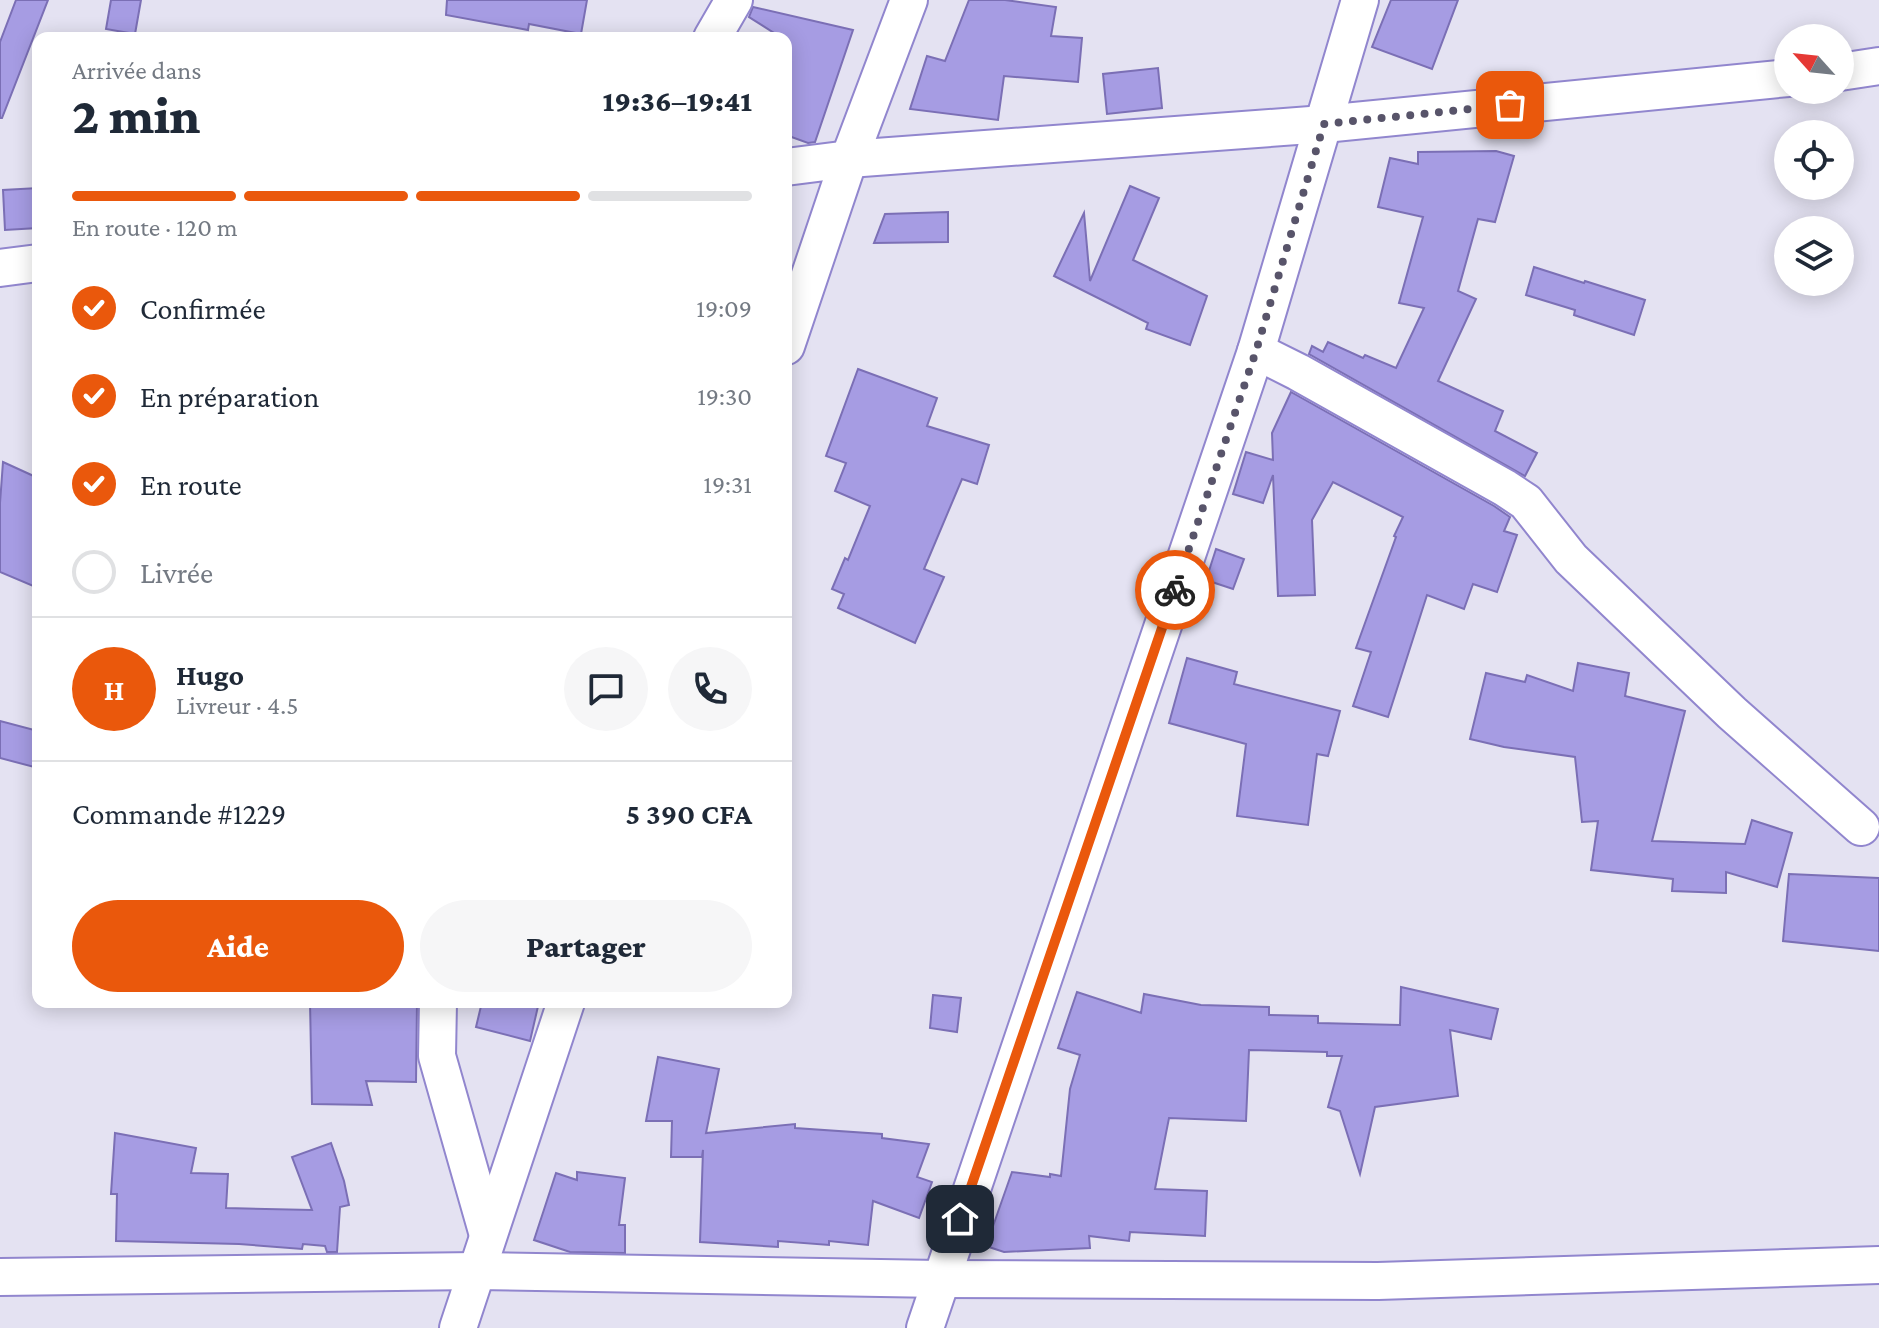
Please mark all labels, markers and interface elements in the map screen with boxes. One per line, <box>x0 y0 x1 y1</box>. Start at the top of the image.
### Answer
north arrow <box>1774 24 1854 104</box>
map controls <box>1774 24 1854 296</box>
text: Arrivée dans <box>72 56 201 85</box>
pin <box>1476 71 1544 139</box>
icon: bag <box>1488 83 1532 127</box>
text: 19:36–19:41 <box>603 84 752 117</box>
text: 2 min <box>72 86 200 144</box>
button: locate <box>1774 120 1854 200</box>
text: En route · 120 m <box>72 213 238 242</box>
button: layers <box>1774 216 1854 296</box>
icon: check <box>72 286 116 330</box>
text: Confirmée <box>140 292 266 325</box>
text: 19:09 <box>696 294 752 323</box>
icon: check <box>72 374 116 418</box>
text: En préparation <box>140 380 319 413</box>
text: 19:30 <box>697 382 752 411</box>
icon: check <box>72 462 116 506</box>
text: En route <box>140 468 242 501</box>
text: 19:31 <box>703 470 752 499</box>
courier <box>1135 550 1215 630</box>
text: Livrée <box>140 556 213 589</box>
icon: bike <box>1153 568 1197 612</box>
button: chat <box>564 647 648 731</box>
button: phone <box>668 647 752 731</box>
text: Hugo <box>176 658 244 691</box>
text: H <box>104 673 124 706</box>
text: Livreur · 4.5 <box>176 691 298 720</box>
text: Commande #1229 <box>72 797 286 830</box>
text: 5 390 CFA <box>626 797 752 830</box>
button: Aide <box>72 900 404 992</box>
button: Partager <box>420 900 752 992</box>
pin <box>926 1185 994 1253</box>
icon: home <box>938 1197 982 1241</box>

